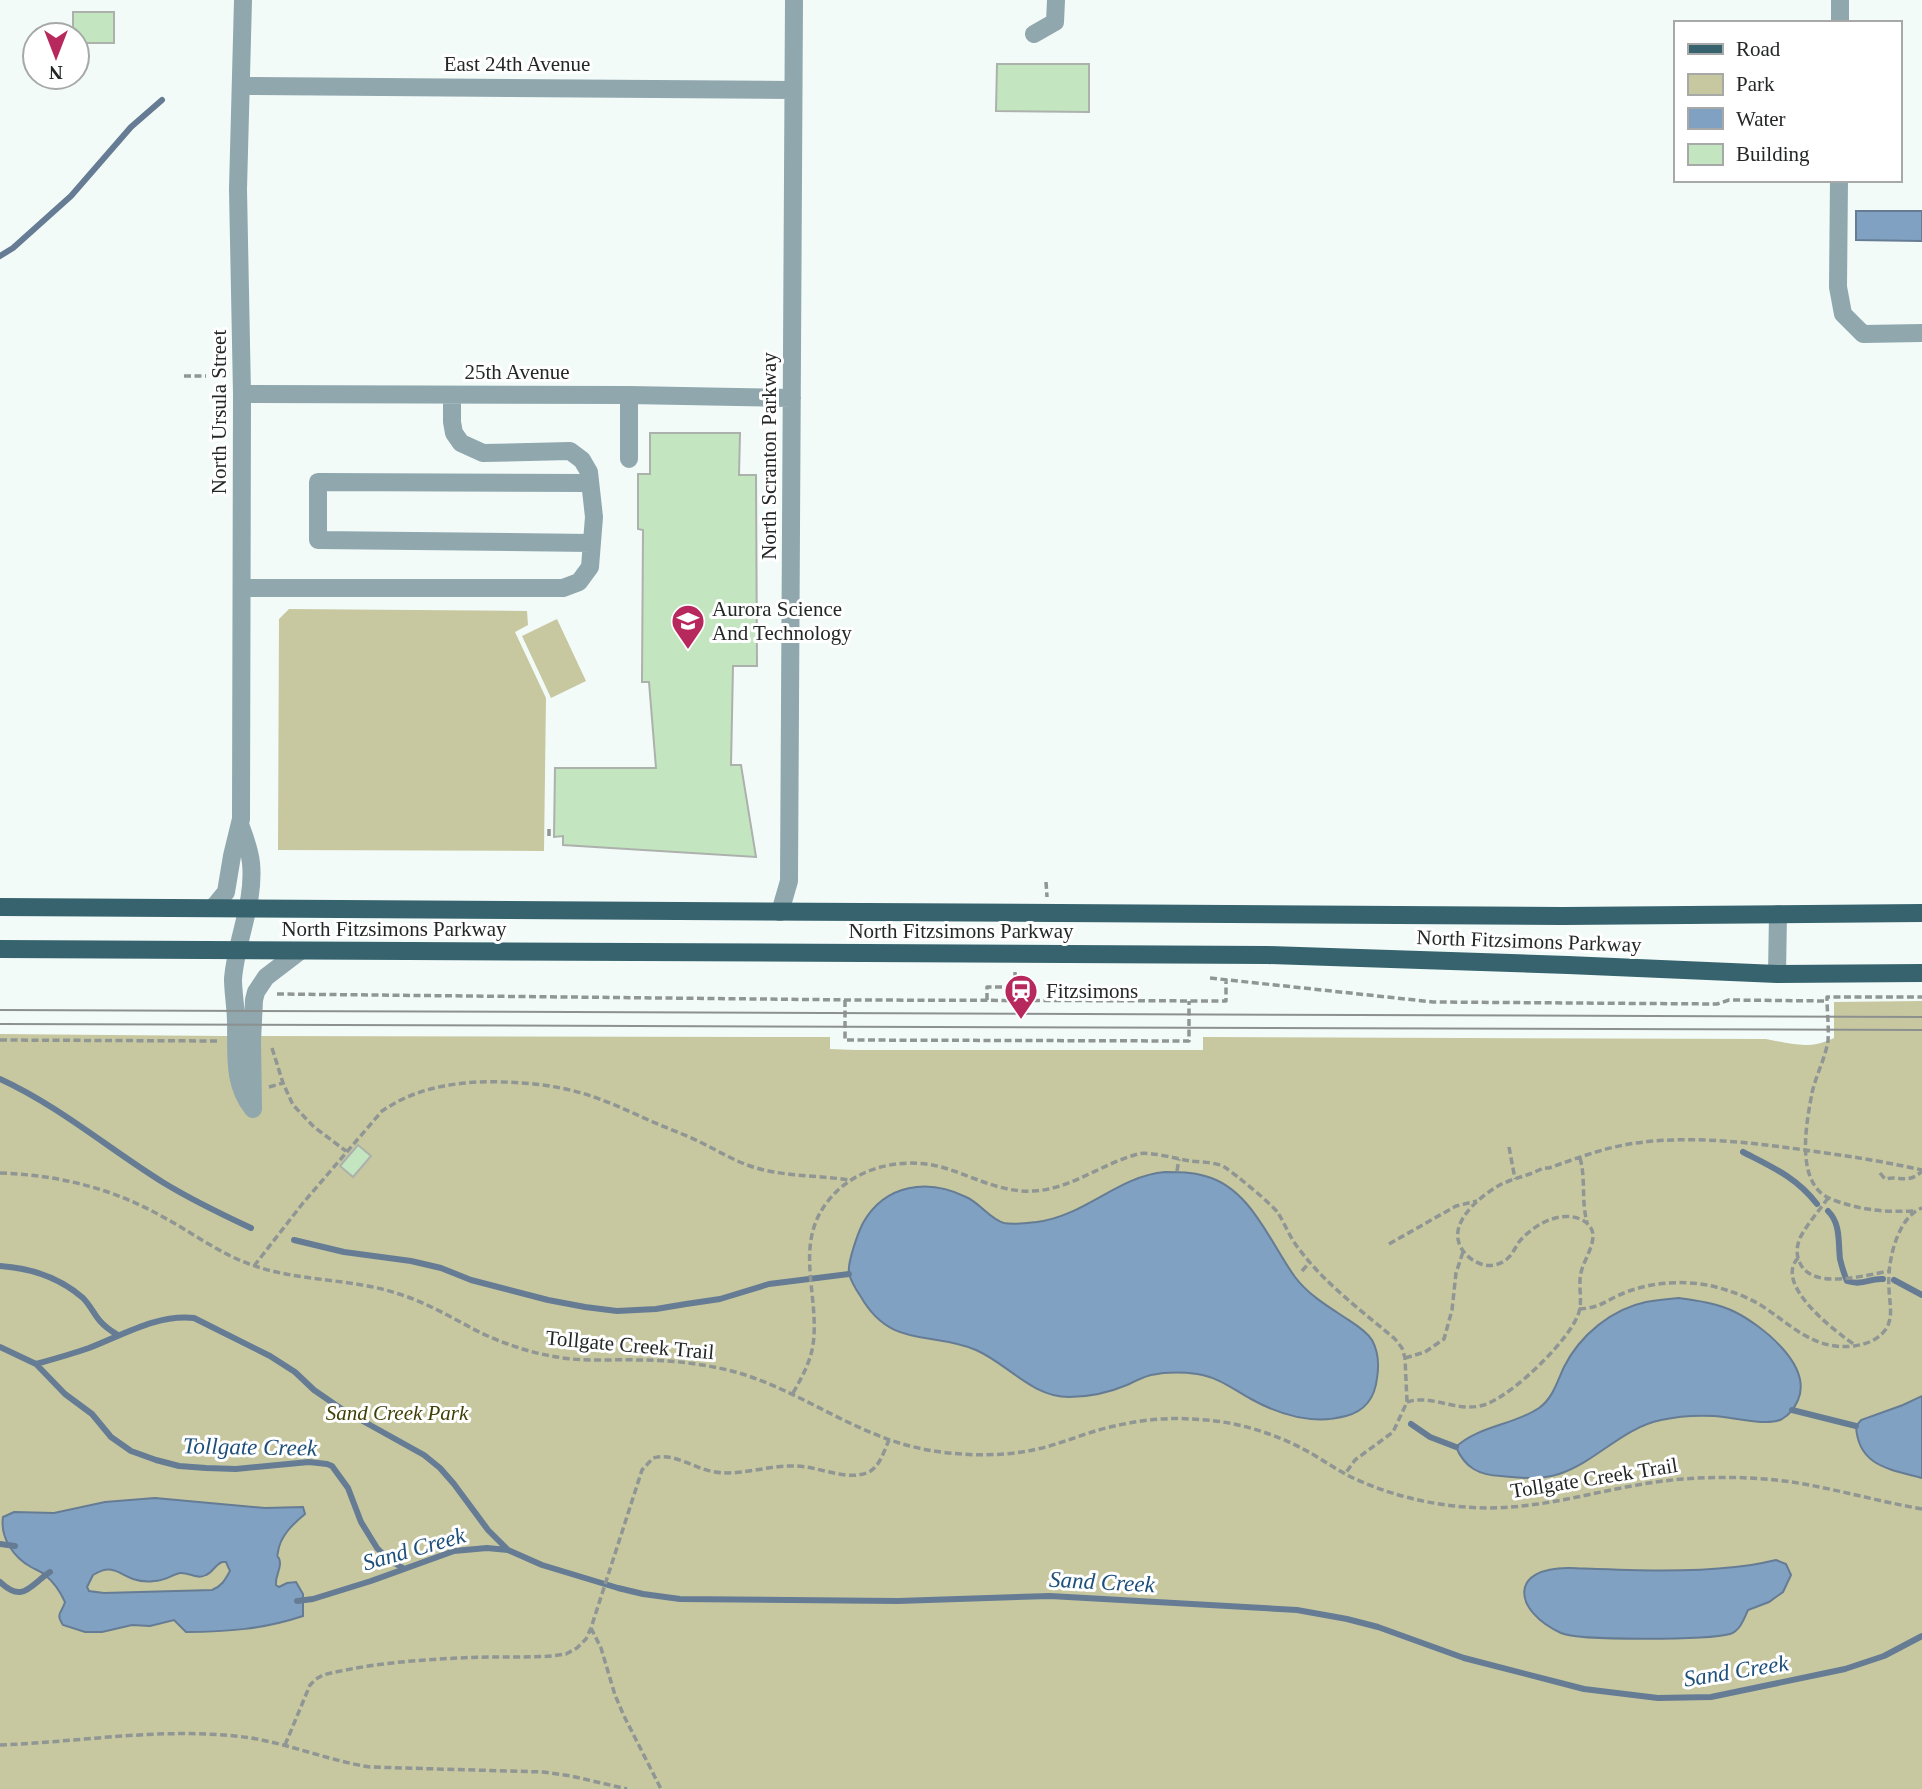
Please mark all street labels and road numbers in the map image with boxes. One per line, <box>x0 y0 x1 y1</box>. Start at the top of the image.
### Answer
street label: East 24th Avenue <box>444 52 590 76</box>
street label: North Ursula Street <box>207 330 231 494</box>
street label: North Scranton Parkway <box>757 352 781 560</box>
street label: 25th Avenue <box>464 360 570 384</box>
street label: North Fitzsimons Parkway <box>281 917 507 941</box>
street label: North Fitzsimons Parkway <box>848 919 1074 943</box>
street label: North Fitzsimons Parkway <box>1416 925 1642 957</box>
street label: Tollgate Creek Trail <box>545 1326 715 1364</box>
street label: Tollgate Creek Trail <box>1509 1453 1679 1503</box>

